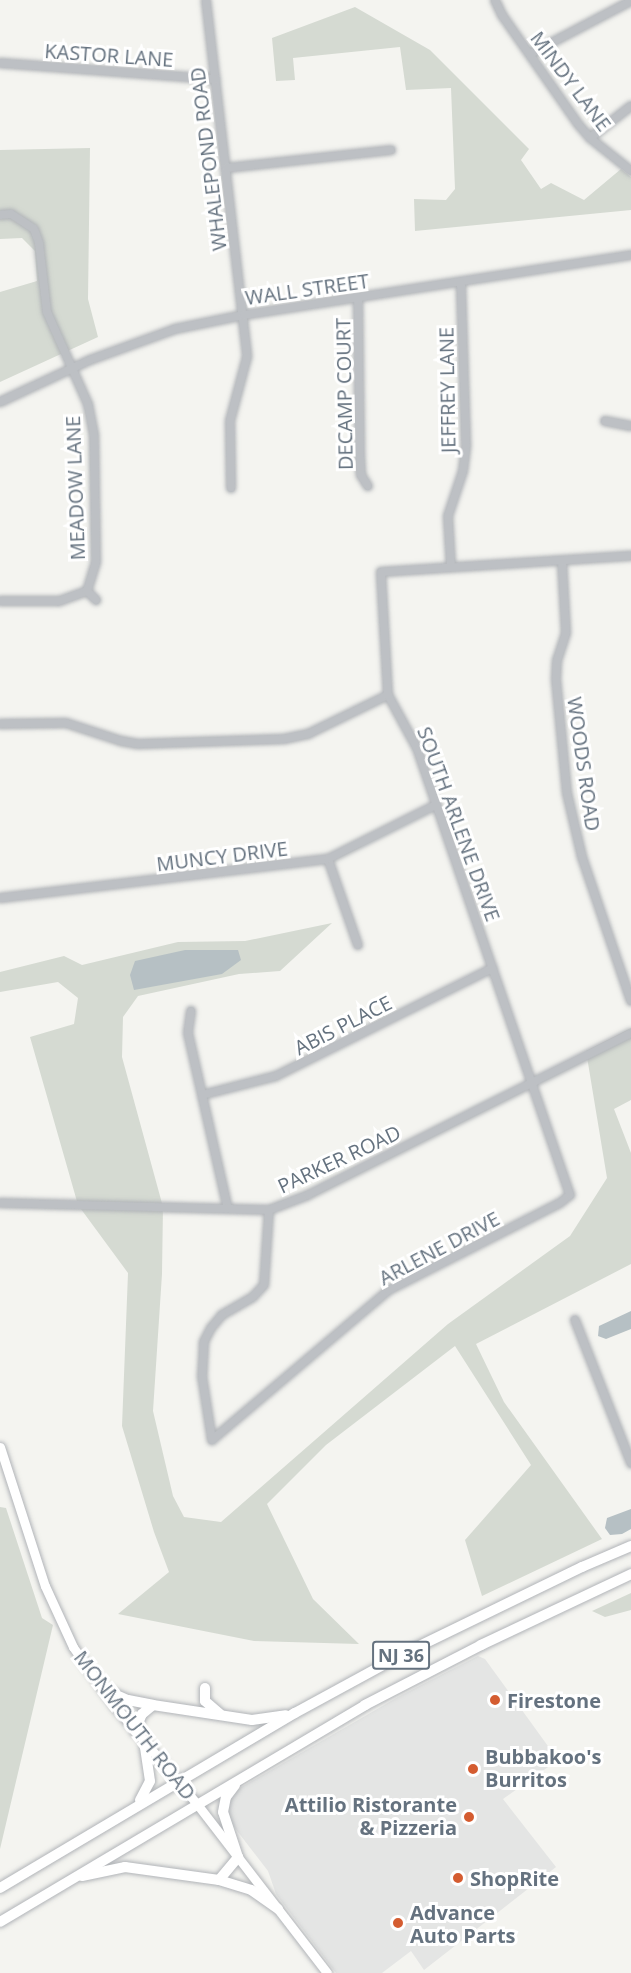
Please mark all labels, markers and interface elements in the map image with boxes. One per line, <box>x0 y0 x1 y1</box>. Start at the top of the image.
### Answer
street label: MINDY LANE <box>526 26 616 136</box>
street label: KASTOR LANE <box>44 39 174 71</box>
street label: WHALEPOND ROAD <box>185 66 231 252</box>
street label: WALL STREET <box>244 268 370 310</box>
street label: DECAMP COURT <box>331 318 357 470</box>
street label: JEFFREY LANE <box>434 327 460 453</box>
street label: MEADOW LANE <box>60 415 90 561</box>
street label: WOODS ROAD <box>563 695 605 833</box>
street label: SOUTH ARLENE DRIVE <box>413 723 505 925</box>
street label: MUNCY DRIVE <box>155 836 289 876</box>
street label: ABIS PLACE <box>290 990 396 1060</box>
street label: PARKER ROAD <box>274 1120 404 1198</box>
street label: ARLENE DRIVE <box>374 1206 504 1290</box>
road number: NJ 36 <box>371 1640 431 1670</box>
street label: MONMOUTH ROAD <box>69 1646 201 1804</box>
place label: Firestone <box>507 1688 601 1712</box>
marker: Firestone <box>488 1693 502 1707</box>
place label: Bubbakoo's Burritos <box>485 1745 601 1792</box>
marker: Bubbakoo's Burritos <box>466 1762 480 1776</box>
place label: Attilio Ristorante & Pizzeria <box>285 1793 457 1840</box>
marker: Attilio Ristorante & Pizzeria <box>462 1810 476 1824</box>
place label: ShopRite <box>470 1866 559 1890</box>
marker: ShopRite <box>451 1871 465 1885</box>
place label: Advance Auto Parts <box>410 1900 516 1947</box>
marker: Advance Auto Parts <box>391 1916 405 1930</box>

